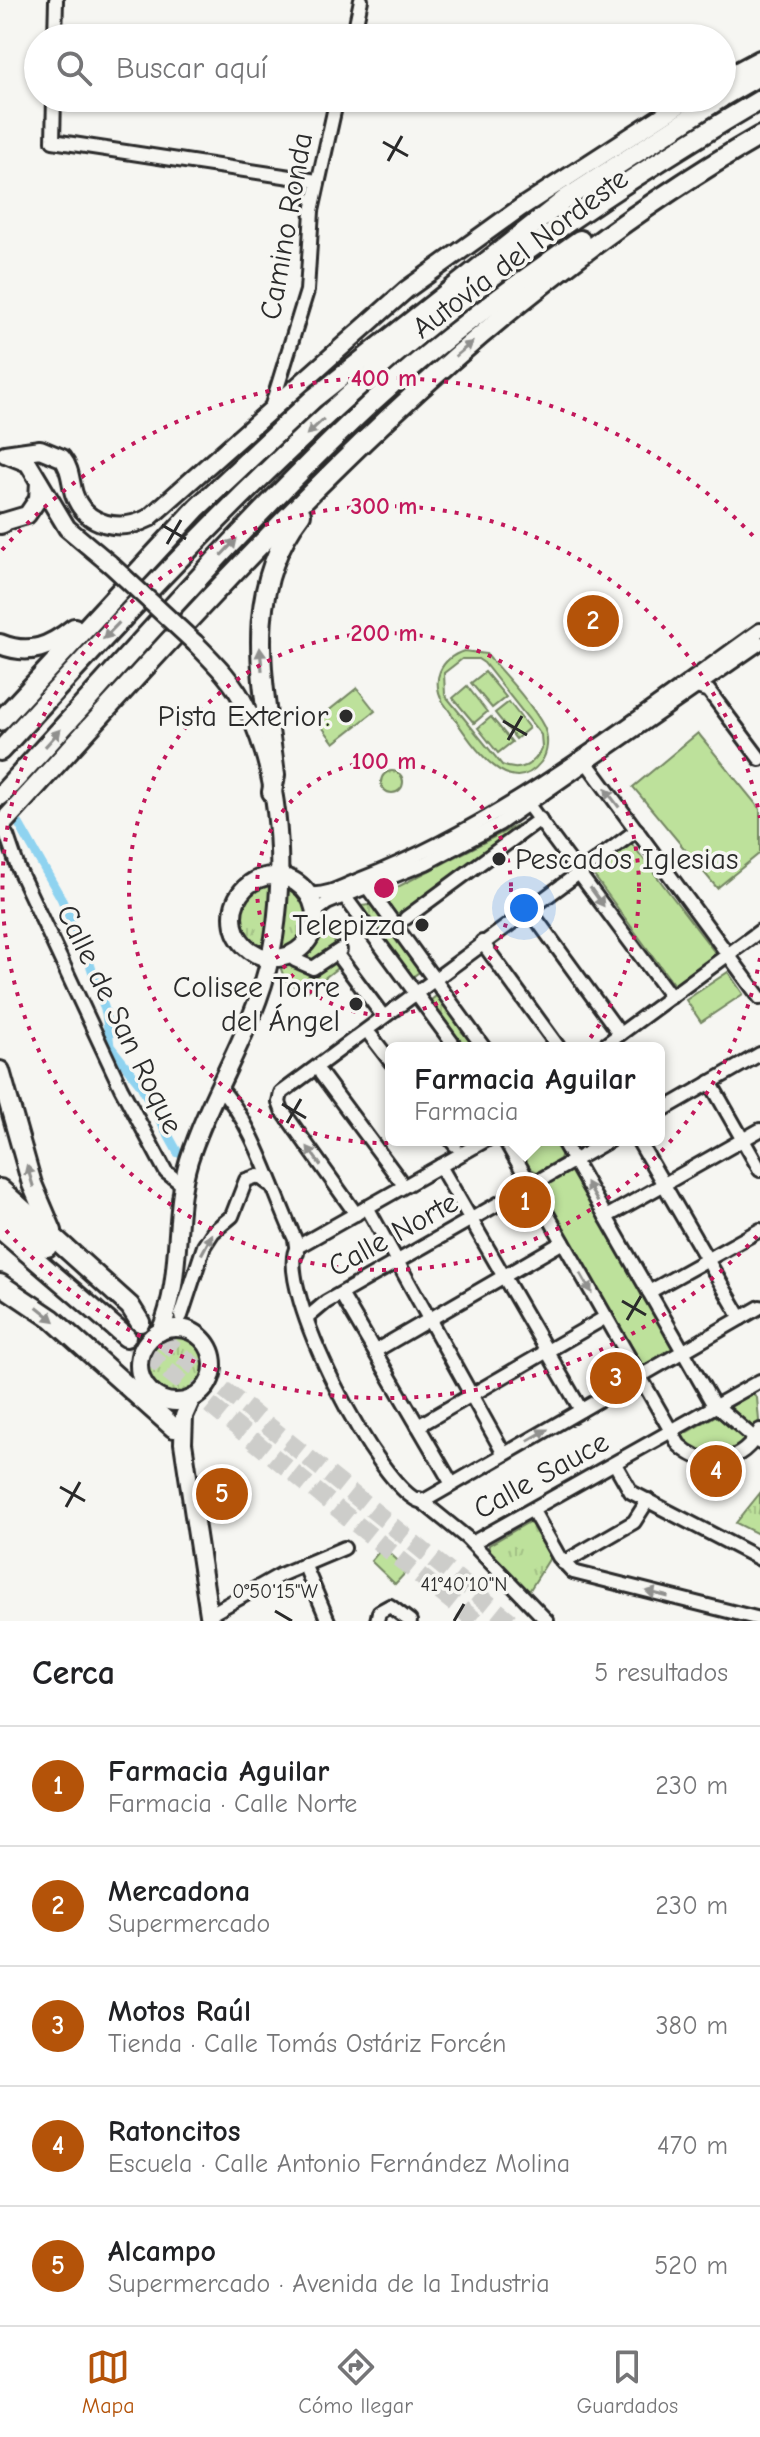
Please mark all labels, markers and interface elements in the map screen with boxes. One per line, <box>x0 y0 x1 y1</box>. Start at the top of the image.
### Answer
search box <box>24 24 736 112</box>
icon: search <box>52 46 96 90</box>
text: Buscar aquí <box>116 51 267 86</box>
street label: Camino Ronda <box>253 130 320 322</box>
street label: Autovía del Nordeste <box>405 161 635 346</box>
one-way arrow <box>454 341 474 358</box>
text: 400 m <box>351 364 417 392</box>
one-way arrow <box>305 418 324 436</box>
text: 300 m <box>351 492 417 520</box>
one-way arrow <box>219 537 237 556</box>
pin: 2 <box>567 591 619 651</box>
text: 200 m <box>350 619 418 647</box>
one-way arrow <box>102 621 120 640</box>
one-way arrow <box>254 646 267 671</box>
place label: Pista Exterior. <box>158 699 330 734</box>
marker: Pista Exterior. <box>337 707 355 725</box>
one-way arrow <box>43 729 61 748</box>
text: 100 m <box>352 747 416 775</box>
one-way arrow <box>605 788 621 808</box>
place label: Pescados Iglesias <box>515 842 738 877</box>
marker: Pescados Iglesias <box>490 850 508 868</box>
centre of rings <box>370 874 398 902</box>
one-way arrow <box>589 886 605 908</box>
your location <box>504 888 544 928</box>
street label: Calle de San Roque <box>49 899 190 1140</box>
place label: Telepizza <box>293 908 406 943</box>
marker: Telepizza <box>413 916 431 934</box>
place label: Colisee Torre del Ángel <box>173 970 340 1039</box>
marker: Colisee Torre del Ángel <box>347 995 365 1013</box>
popup <box>385 1042 665 1146</box>
text: Farmacia Aguilar <box>414 1062 636 1097</box>
text: Farmacia <box>414 1097 518 1127</box>
one-way arrow <box>307 1146 323 1166</box>
one-way arrow <box>23 1164 36 1188</box>
pin: 1 <box>499 1172 551 1232</box>
one-way arrow <box>585 1181 599 1204</box>
street label: Calle Norte <box>323 1185 464 1284</box>
one-way arrow <box>200 1232 213 1255</box>
one-way arrow <box>579 1271 593 1294</box>
one-way arrow <box>36 1305 56 1322</box>
pin: 3 <box>590 1348 642 1408</box>
street label: Calle Sauce <box>468 1424 615 1527</box>
one-way arrow <box>527 1428 549 1442</box>
pin: 4 <box>690 1441 742 1501</box>
pin: 5 <box>196 1464 248 1524</box>
text: 41°40'10"N <box>420 1573 508 1596</box>
text: 0°50'15"W <box>232 1580 318 1603</box>
one-way arrow <box>644 1587 669 1600</box>
text: Cerca <box>32 1653 115 1693</box>
text: 5 resultados <box>594 1658 728 1688</box>
text: Farmacia Aguilar <box>108 1754 329 1789</box>
text: 1 <box>53 1771 63 1801</box>
text: 230 m <box>655 1771 728 1801</box>
text: Farmacia · Calle Norte <box>108 1789 357 1819</box>
text: Mercadona <box>108 1874 250 1909</box>
text: 2 <box>52 1891 64 1921</box>
text: 230 m <box>655 1891 728 1921</box>
text: Supermercado <box>108 1909 270 1939</box>
text: Motos Raúl <box>108 1994 251 2029</box>
text: 3 <box>52 2011 64 2041</box>
text: 380 m <box>655 2011 728 2041</box>
text: Tienda · Calle Tomás Ostáriz Forcén <box>108 2029 506 2059</box>
text: Ratoncitos <box>108 2114 240 2149</box>
text: 4 <box>52 2131 64 2161</box>
text: 470 m <box>657 2131 728 2161</box>
text: Escuela · Calle Antonio Fernández Molina <box>108 2149 570 2179</box>
text: Alcampo <box>108 2234 216 2269</box>
text: 5 <box>51 2251 65 2281</box>
text: 520 m <box>654 2251 728 2281</box>
text: Supermercado · Avenida de la Industria <box>108 2269 550 2299</box>
tab: Mapa <box>82 2345 135 2419</box>
tab: Cómo llegar <box>298 2345 413 2419</box>
tab: Guardados <box>576 2345 678 2419</box>

